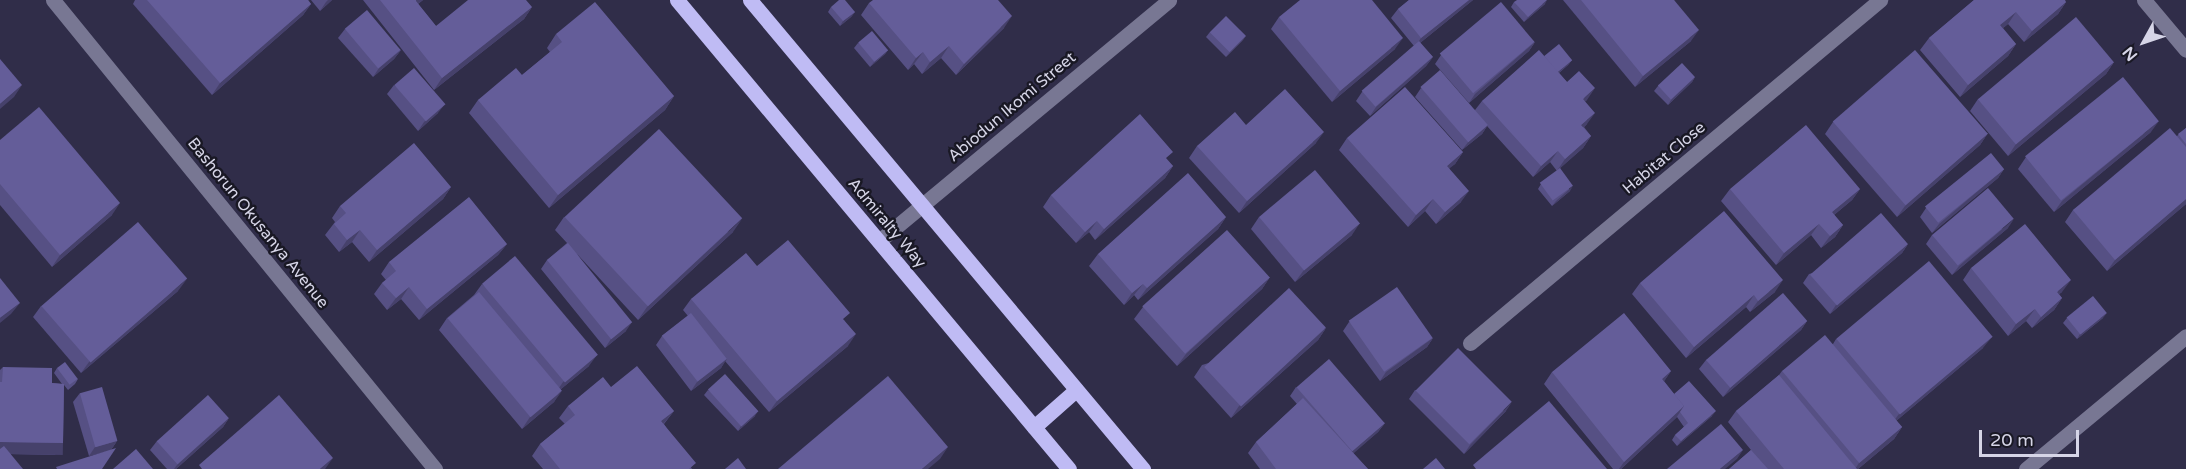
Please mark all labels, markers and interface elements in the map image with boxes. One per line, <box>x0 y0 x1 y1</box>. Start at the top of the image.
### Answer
north arrow <box>2114 12 2174 72</box>
text: N <box>2118 42 2142 65</box>
street label: Abiodun Ikomi Street <box>944 48 1080 166</box>
street label: Habitat Close <box>1619 118 1709 198</box>
street label: Bashorun Okusanya Avenue <box>183 134 333 312</box>
street label: Admiralty Way <box>844 174 930 272</box>
scale bar <box>1982 418 2082 456</box>
text: 20 m <box>1990 429 2034 451</box>

